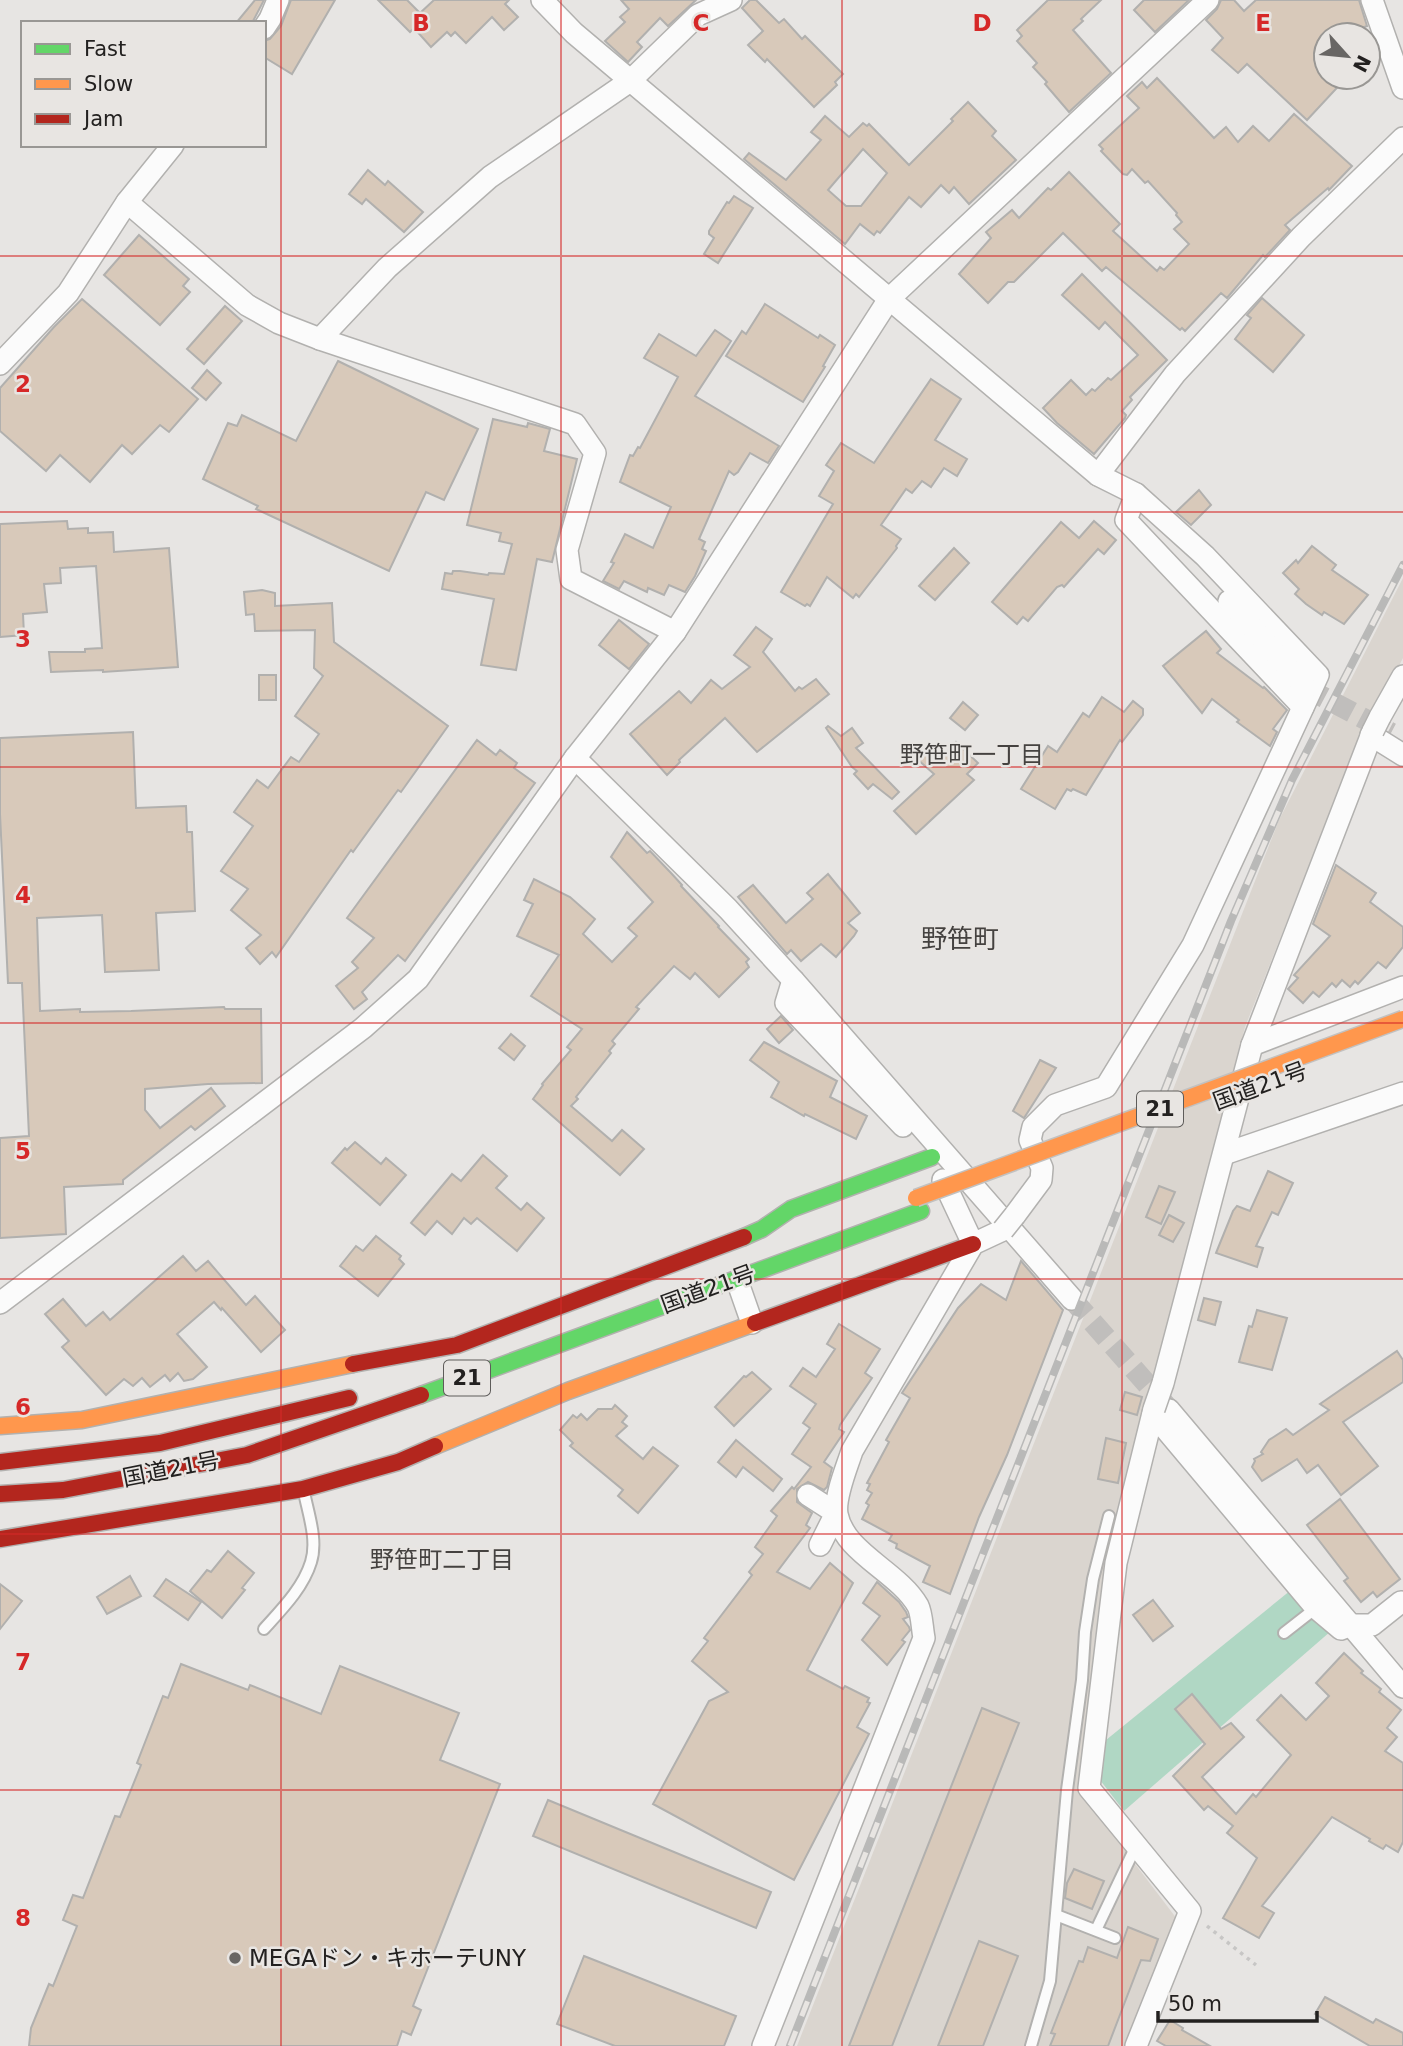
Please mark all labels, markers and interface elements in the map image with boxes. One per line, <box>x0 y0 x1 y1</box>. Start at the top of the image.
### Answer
text: B <box>412 10 430 36</box>
text: C <box>693 10 709 36</box>
text: D <box>972 10 992 36</box>
text: E <box>1255 10 1271 36</box>
legend <box>21 21 266 147</box>
north arrow <box>1312 21 1382 91</box>
text: Fast <box>84 37 126 61</box>
text: N <box>1349 52 1376 76</box>
text: Slow <box>84 72 133 96</box>
text: Jam <box>82 107 124 131</box>
text: 2 <box>15 371 31 397</box>
text: 3 <box>15 626 31 652</box>
district label: 野笹町一丁目 <box>900 741 1044 769</box>
text: 4 <box>15 882 31 908</box>
district label: 野笹町 <box>921 924 999 954</box>
street label: 国道21号 <box>1209 1057 1311 1115</box>
road number: 21 <box>1137 1092 1183 1126</box>
text: 5 <box>15 1138 31 1164</box>
street label: 国道21号 <box>657 1260 759 1318</box>
road number: 21 <box>444 1360 490 1396</box>
text: 6 <box>15 1394 31 1420</box>
street label: 国道21号 <box>120 1447 222 1491</box>
district label: 野笹町二丁目 <box>370 1546 514 1574</box>
text: 7 <box>15 1649 31 1675</box>
text: 8 <box>15 1905 31 1931</box>
place label: MEGAドン・キホーテUNY <box>249 1945 527 1971</box>
marker: MEGAドン・キホーテUNY <box>227 1950 243 1966</box>
scale bar <box>1158 1980 1317 2024</box>
text: 50 m <box>1168 1992 1222 2016</box>

